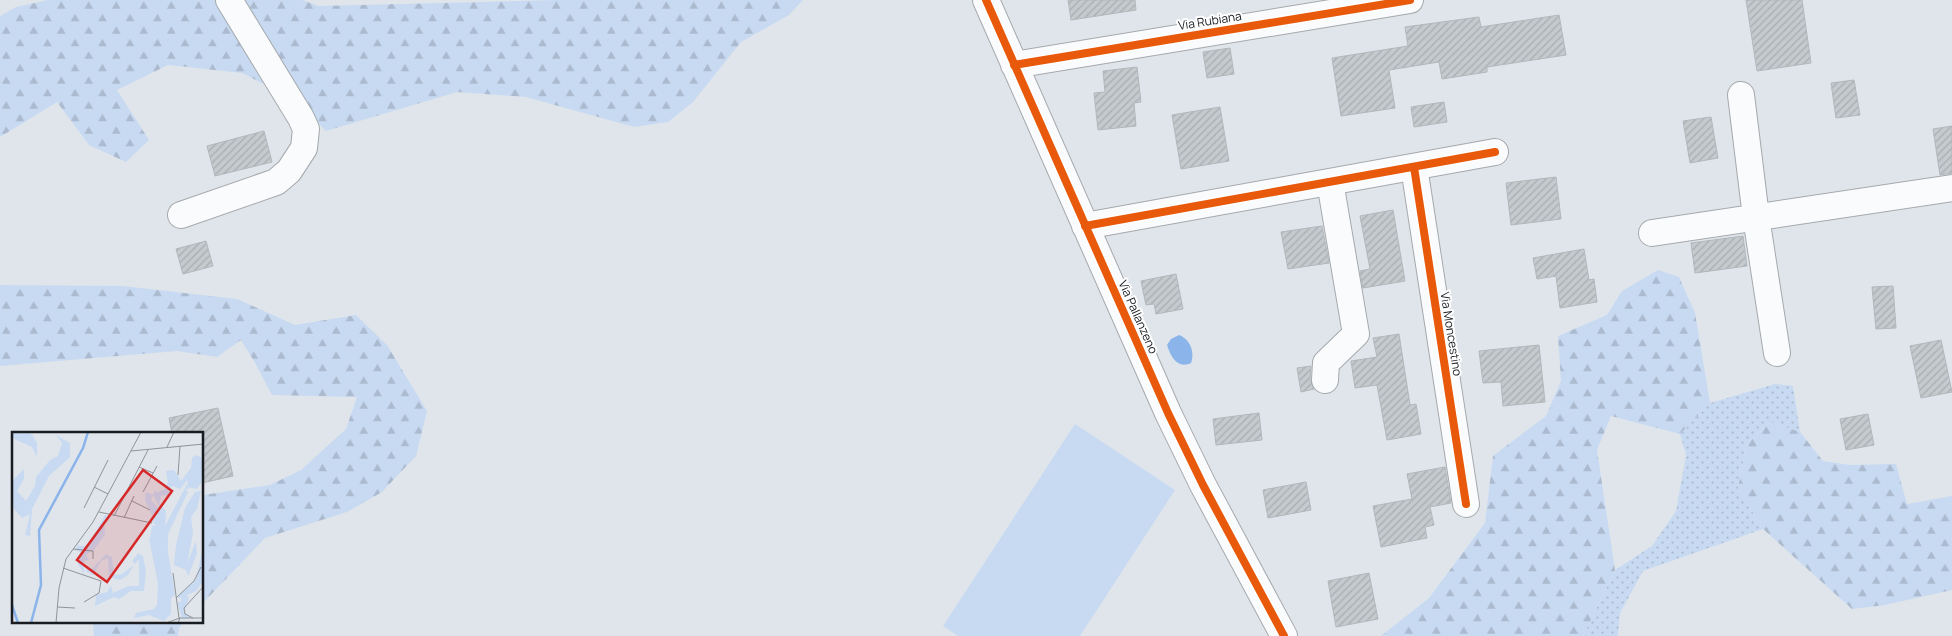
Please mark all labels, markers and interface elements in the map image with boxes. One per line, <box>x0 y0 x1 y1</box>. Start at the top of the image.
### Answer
street label: Via Rubiana <box>1177 7 1243 34</box>
street label: Via Pallanzeno <box>1115 277 1162 356</box>
street label: Via Moncestino <box>1436 291 1467 377</box>
inset map <box>12 432 204 624</box>

